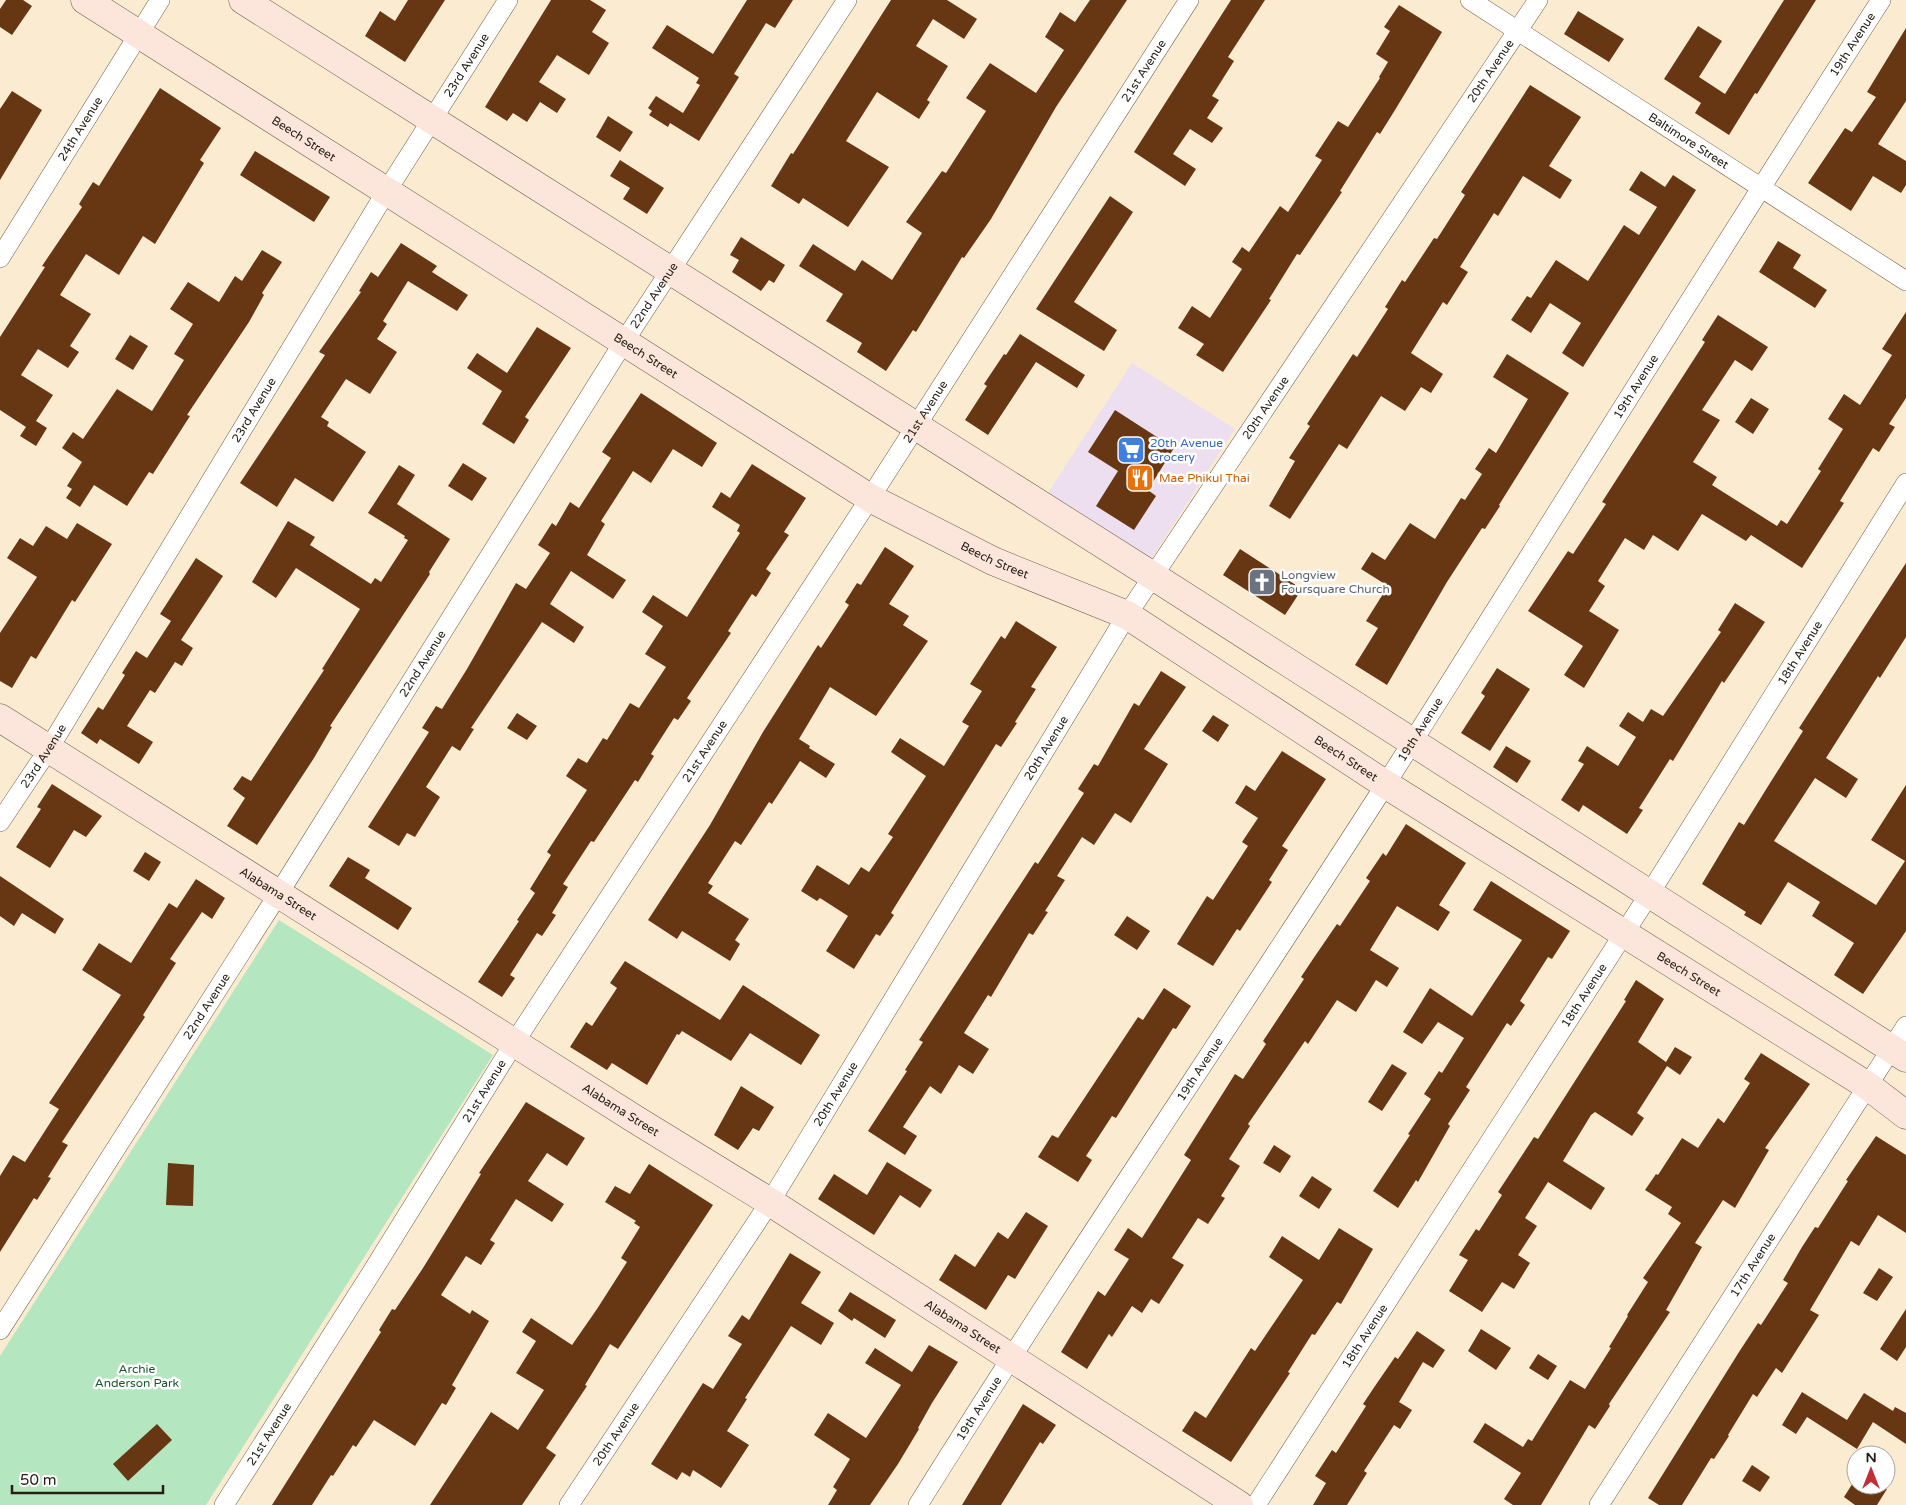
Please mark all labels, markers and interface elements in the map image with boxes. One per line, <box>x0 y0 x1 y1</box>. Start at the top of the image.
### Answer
street label: 19th Avenue <box>1827 10 1878 79</box>
street label: 23rd Avenue <box>441 31 492 100</box>
street label: 20th Avenue <box>1464 36 1517 105</box>
street label: 21st Avenue <box>1119 37 1169 105</box>
street label: 24th Avenue <box>55 94 105 164</box>
street label: Baltimore Street <box>1646 110 1732 172</box>
street label: Beech Street <box>269 113 339 164</box>
street label: 22nd Avenue <box>627 260 681 331</box>
street label: Beech Street <box>611 330 681 381</box>
street label: 19th Avenue <box>1610 352 1661 421</box>
street label: 20th Avenue <box>1239 373 1292 442</box>
street label: 23rd Avenue <box>229 375 279 445</box>
street label: 21st Avenue <box>900 378 951 446</box>
supermarket icon: 20th Avenue Grocery <box>1116 435 1146 465</box>
place label: 20th Avenue Grocery <box>1150 436 1223 464</box>
restaurant icon: Mae Phikul Thai <box>1125 463 1155 493</box>
place label: Mae Phikul Thai <box>1159 471 1250 485</box>
street label: Beech Street <box>958 539 1031 582</box>
church icon: Longview Foursquare Church <box>1247 567 1277 597</box>
place label: Longview Foursquare Church <box>1281 568 1390 596</box>
street label: 18th Avenue <box>1775 618 1825 688</box>
street label: 22nd Avenue <box>396 627 449 700</box>
street label: 19th Avenue <box>1395 695 1446 764</box>
street label: 20th Avenue <box>1021 713 1071 783</box>
street label: 21st Avenue <box>679 717 730 785</box>
street label: 23rd Avenue <box>18 721 69 791</box>
street label: Beech Street <box>1312 733 1381 784</box>
street label: Alabama Street <box>237 864 320 923</box>
street label: Beech Street <box>1654 949 1724 999</box>
street label: 18th Avenue <box>1558 961 1610 1030</box>
street label: 22nd Avenue <box>180 970 233 1042</box>
street label: 19th Avenue <box>1174 1035 1226 1104</box>
street label: 21st Avenue <box>459 1057 509 1125</box>
street label: 20th Avenue <box>811 1059 861 1129</box>
street label: Alabama Street <box>580 1081 662 1139</box>
street label: 17th Avenue <box>1727 1230 1779 1300</box>
street label: Alabama Street <box>922 1297 1004 1357</box>
street label: 18th Avenue <box>1339 1301 1391 1371</box>
park label: Archie Anderson Park <box>95 1362 180 1390</box>
street label: 19th Avenue <box>953 1374 1004 1443</box>
street label: 21st Avenue <box>244 1400 294 1468</box>
street label: 20th Avenue <box>590 1400 642 1468</box>
north arrow <box>1846 1445 1896 1495</box>
text: N <box>1865 1449 1877 1466</box>
scale bar <box>12 1462 164 1494</box>
text: 50 m <box>20 1471 57 1489</box>

